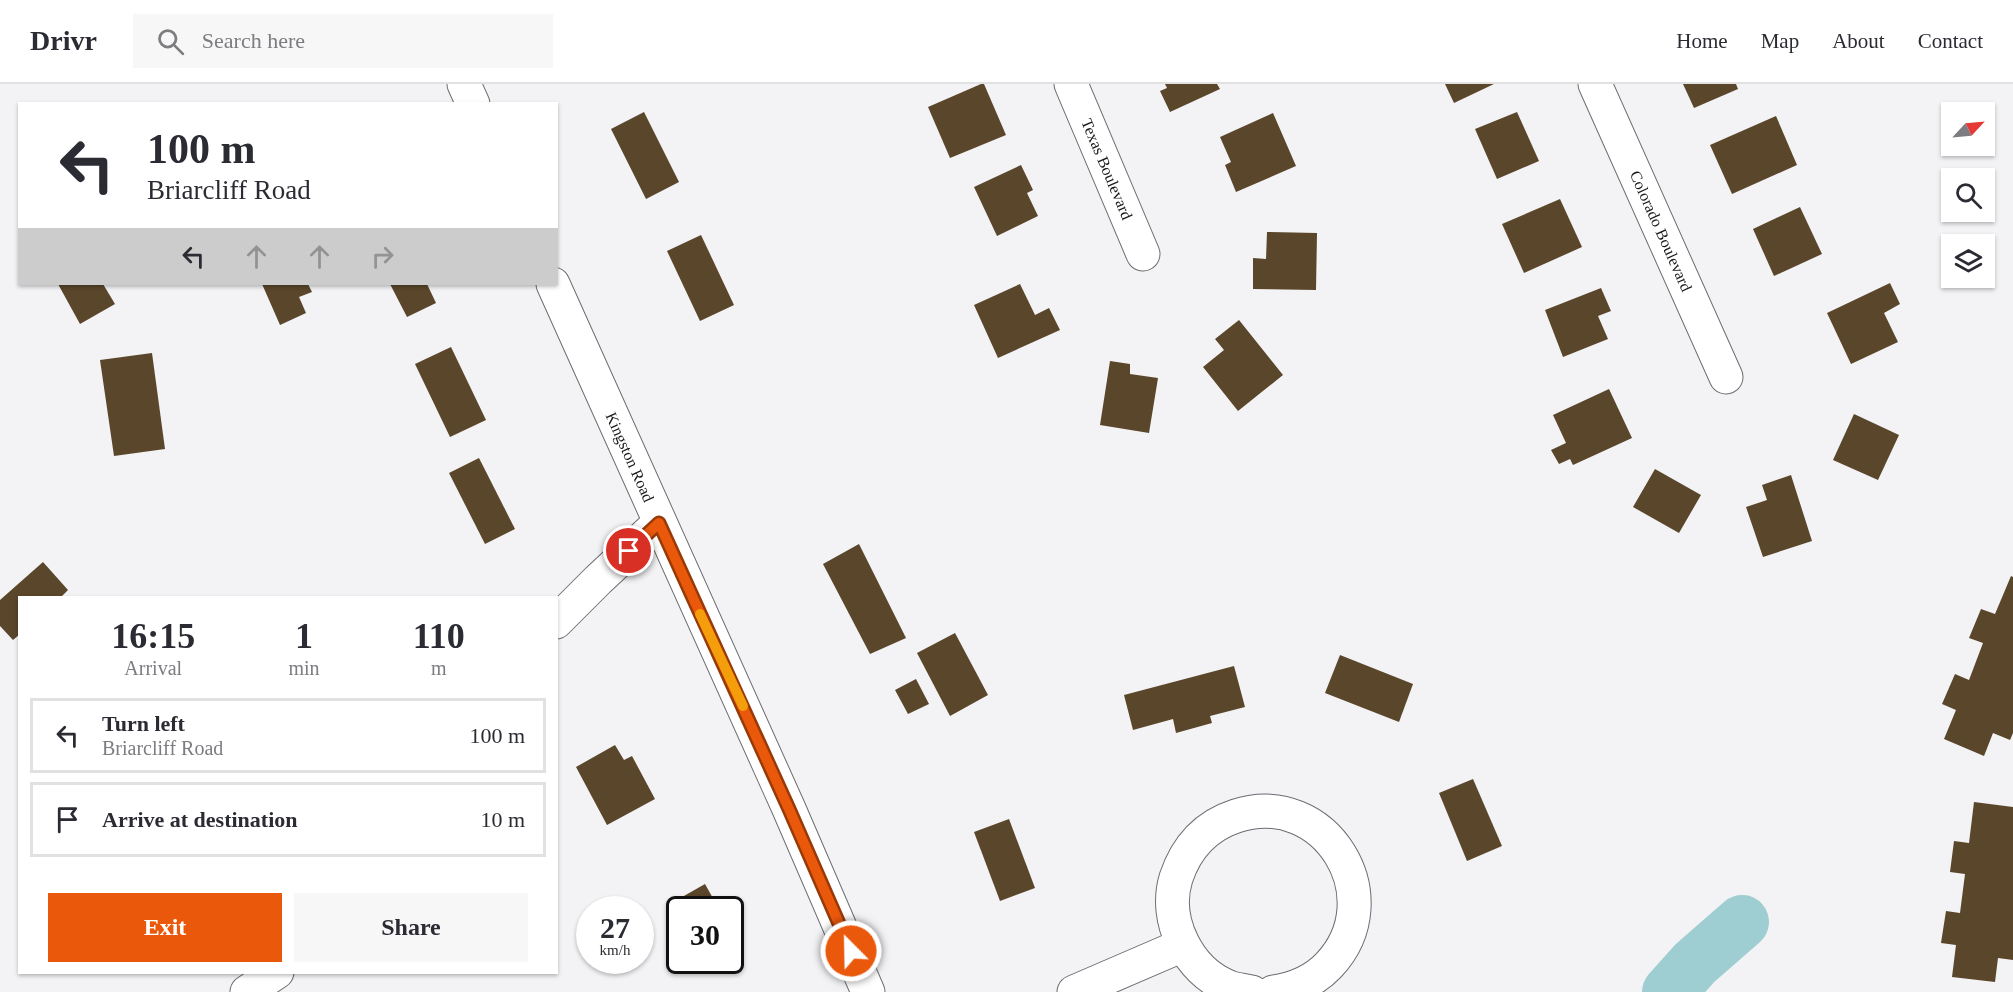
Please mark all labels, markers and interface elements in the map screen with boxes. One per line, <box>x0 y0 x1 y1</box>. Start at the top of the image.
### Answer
search box <box>133 14 553 68</box>
text: Drivr <box>30 25 97 56</box>
icon: search <box>154 25 187 58</box>
text: Search here <box>202 28 305 53</box>
text: Home <box>1676 29 1728 53</box>
text: Map <box>1761 29 1799 53</box>
text: About <box>1832 29 1885 53</box>
text: Contact <box>1918 29 1983 53</box>
north arrow <box>1941 102 1995 156</box>
map controls <box>1941 102 1995 288</box>
street label: Texas Boulevard <box>1078 116 1136 222</box>
icon: left <box>48 126 126 204</box>
text: 100 m <box>147 126 256 172</box>
street label: Colorado Boulevard <box>1627 168 1695 294</box>
button: search <box>1941 168 1995 222</box>
text: Briarcliff Road <box>147 175 311 205</box>
button: layers <box>1941 234 1995 288</box>
icon: left <box>177 240 210 273</box>
icon: ahead <box>240 240 273 273</box>
icon: ahead <box>303 240 336 273</box>
icon: right <box>366 240 399 273</box>
street label: Kingston Road <box>602 409 657 505</box>
pin <box>603 525 654 576</box>
icon: arrive <box>612 534 645 567</box>
text: 16:15 <box>111 616 195 656</box>
text: 1 <box>295 616 313 656</box>
text: 110 <box>413 616 465 656</box>
text: Arrival <box>124 657 182 679</box>
text: min <box>288 657 320 679</box>
text: m <box>431 657 447 679</box>
text: Turn left <box>102 711 185 736</box>
icon: left <box>51 719 84 752</box>
text: 100 m <box>469 723 525 748</box>
text: Briarcliff Road <box>102 737 223 759</box>
icon: arrive <box>51 803 84 836</box>
text: Arrive at destination <box>102 807 298 832</box>
text: 10 m <box>480 807 525 832</box>
button: Exit <box>48 893 282 962</box>
button: Share <box>294 893 528 962</box>
speed limit sign: 30 <box>666 896 744 974</box>
text: 27 <box>600 911 630 944</box>
position arrow <box>819 919 883 983</box>
text: km/h <box>600 942 630 958</box>

